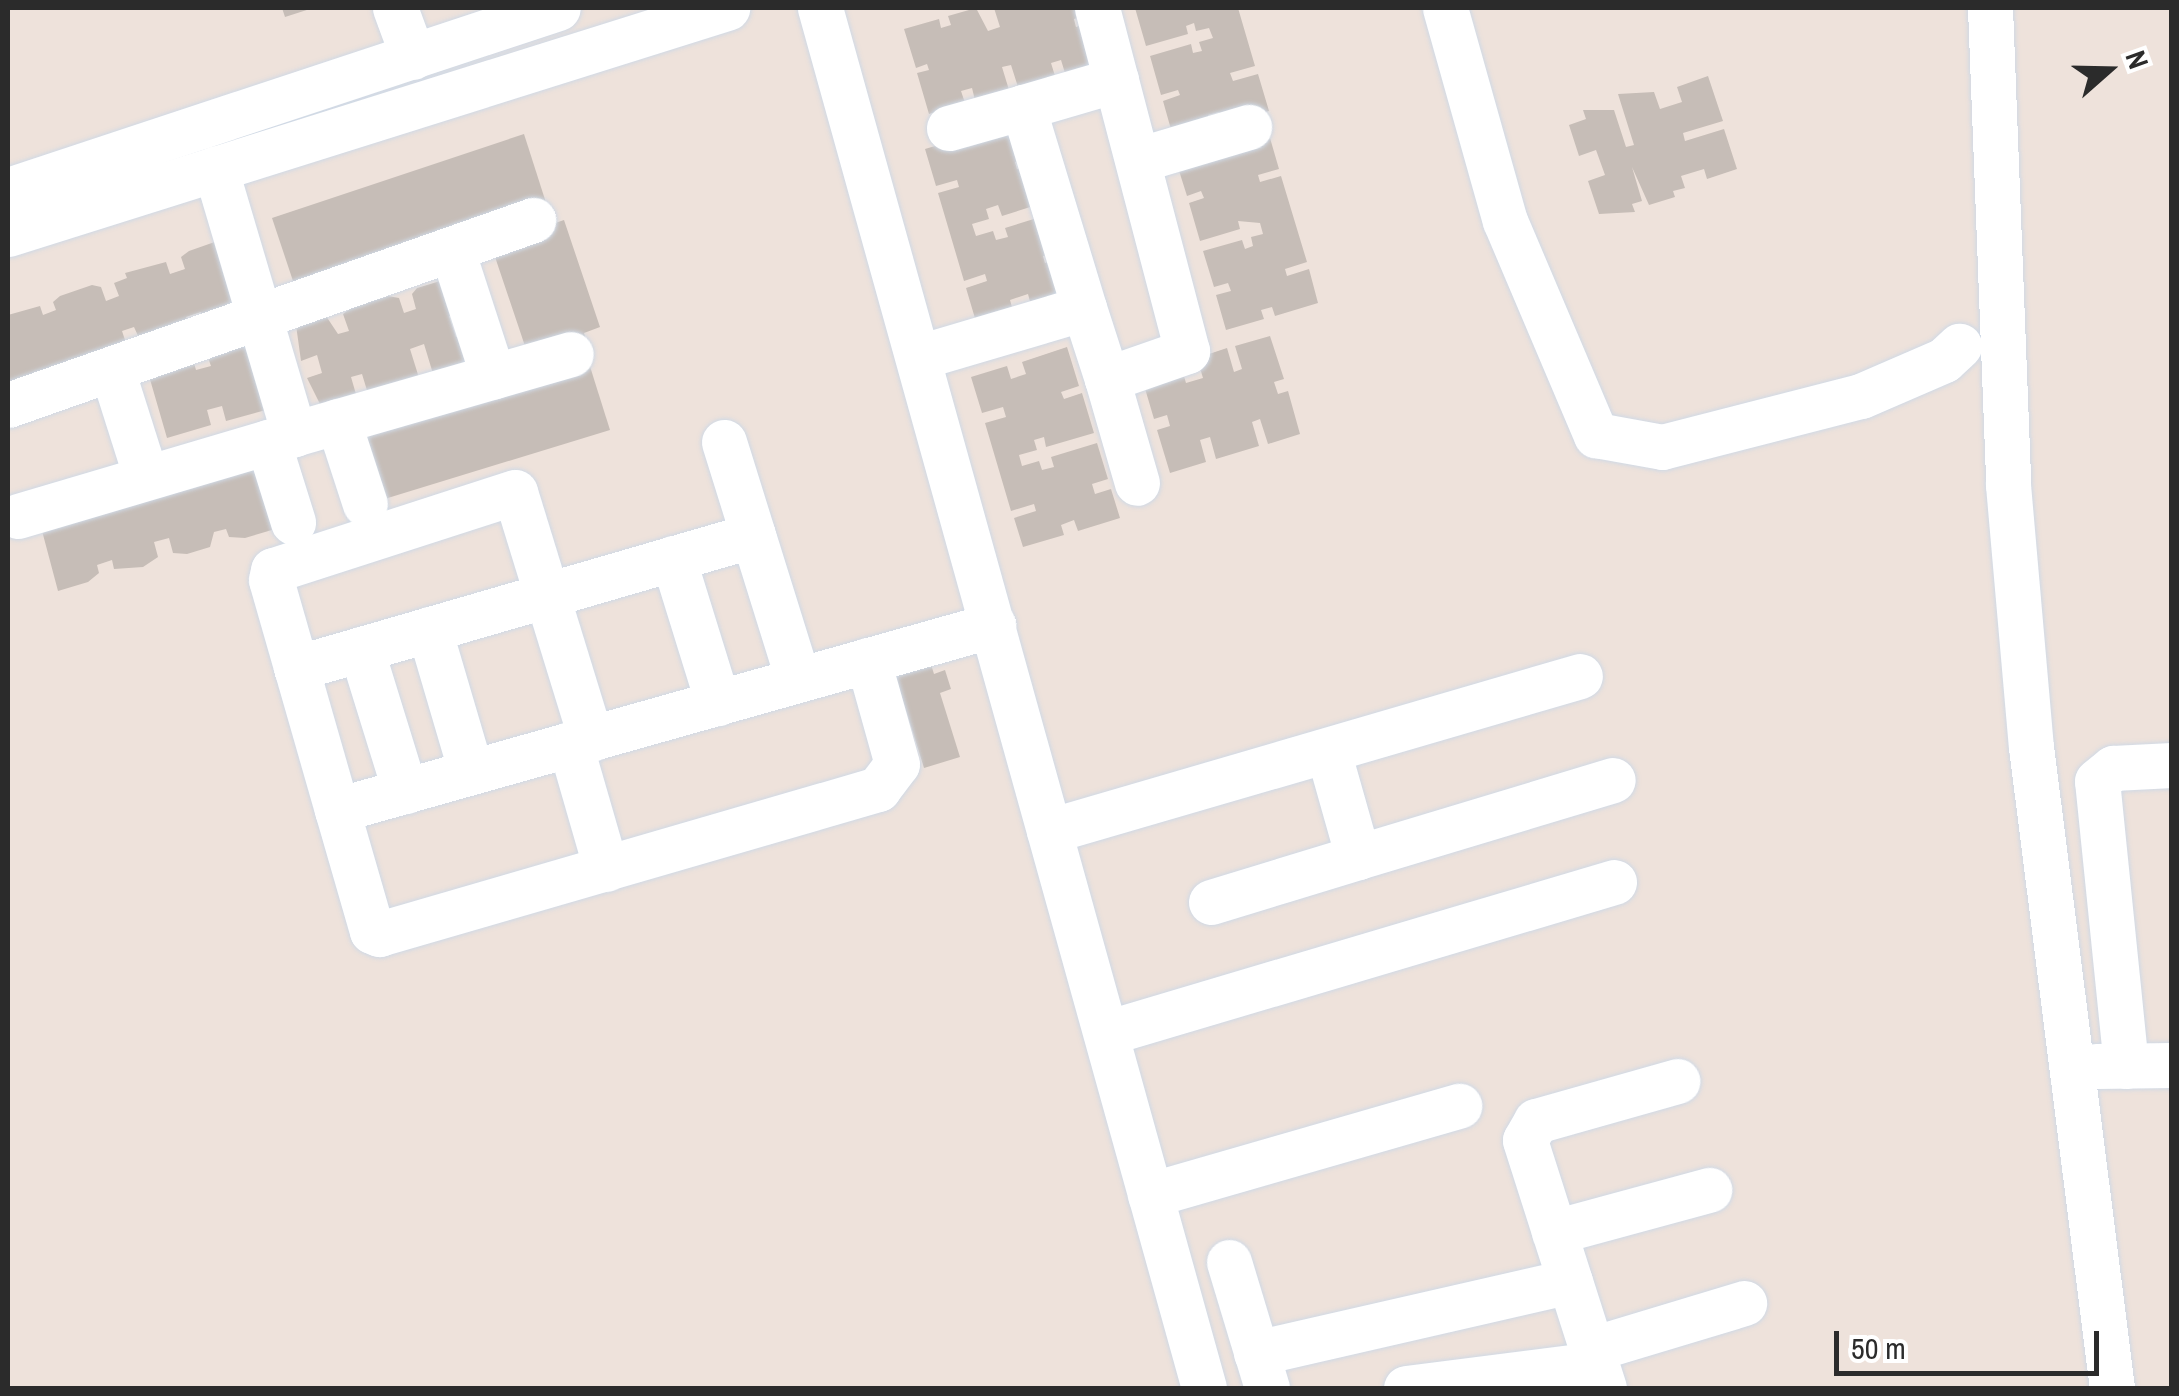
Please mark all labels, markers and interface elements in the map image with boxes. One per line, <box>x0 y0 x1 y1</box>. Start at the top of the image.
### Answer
north arrow <box>2059 20 2159 120</box>
text: N <box>2116 45 2158 74</box>
scale bar <box>1839 1311 2104 1373</box>
text: 50 m <box>1851 1328 1906 1368</box>

